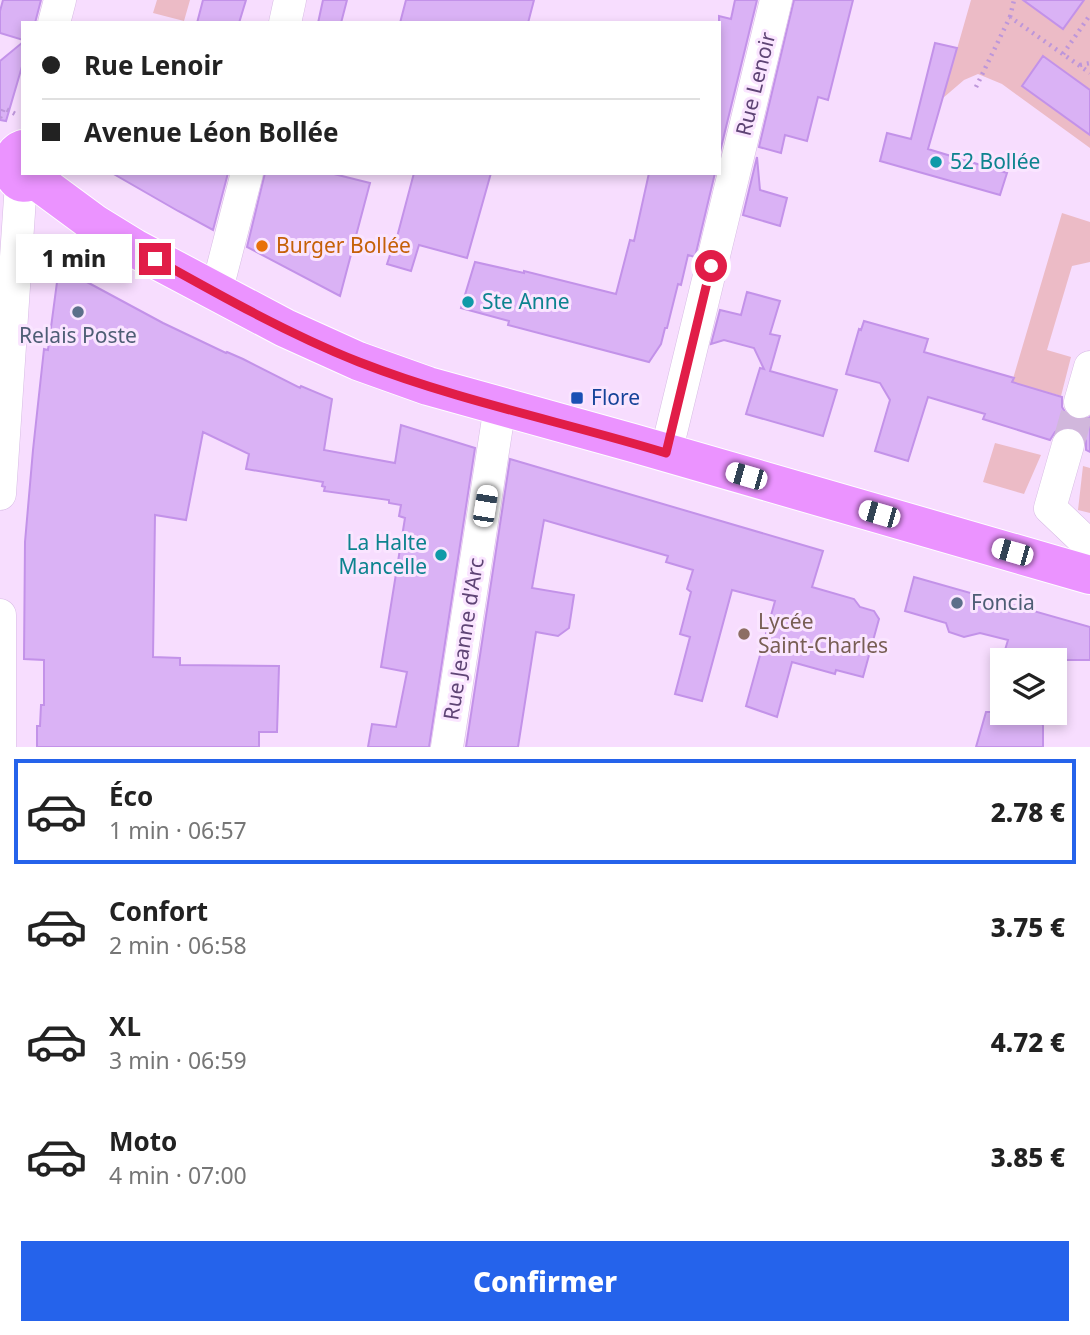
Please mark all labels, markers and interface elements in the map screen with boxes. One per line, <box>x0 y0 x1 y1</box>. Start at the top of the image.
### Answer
street label: Rue Lenoir <box>729 29 782 139</box>
text: Rue Lenoir <box>84 47 223 83</box>
text: Avenue Léon Bollée <box>84 114 339 150</box>
place label: 52 Bollée <box>950 147 1040 175</box>
marker: 52 Bollée <box>928 154 944 170</box>
place label: Burger Bollée <box>276 231 411 259</box>
callout: 1 min <box>15 234 130 284</box>
marker: Burger Bollée <box>254 238 270 254</box>
text: 1 min <box>42 242 106 274</box>
route end <box>139 243 171 275</box>
route start <box>695 250 727 282</box>
place label: Ste Anne <box>482 287 570 315</box>
marker: Ste Anne <box>460 294 476 310</box>
marker: Relais Poste <box>70 304 86 320</box>
place label: Relais Poste <box>19 321 137 349</box>
place label: Flore <box>591 383 640 411</box>
marker: Flore <box>569 390 585 406</box>
car <box>723 460 770 492</box>
car <box>472 484 499 528</box>
car <box>856 498 903 530</box>
place label: La Halte Mancelle <box>339 528 427 580</box>
car <box>989 536 1036 568</box>
marker: La Halte Mancelle <box>433 547 449 563</box>
street label: Rue Jeanne d'Arc <box>436 556 490 722</box>
place label: Foncia <box>971 588 1035 616</box>
marker: Foncia <box>949 595 965 611</box>
place label: Lycée Saint-Charles <box>758 607 888 659</box>
marker: Lycée Saint-Charles <box>736 626 752 642</box>
map controls <box>990 648 1067 725</box>
button: layers <box>990 648 1067 725</box>
text: Éco <box>109 778 153 814</box>
icon: car <box>25 780 88 843</box>
text: 2.78 € <box>991 794 1065 830</box>
text: 1 min · 06:57 <box>109 814 247 846</box>
text: Confort <box>109 893 208 929</box>
icon: car <box>25 895 88 958</box>
text: 3.75 € <box>991 909 1065 945</box>
text: 2 min · 06:58 <box>109 929 247 961</box>
text: XL <box>109 1008 141 1044</box>
icon: car <box>25 1010 88 1073</box>
text: 4.72 € <box>991 1024 1065 1060</box>
text: 3 min · 06:59 <box>109 1044 247 1076</box>
text: Moto <box>109 1123 177 1159</box>
icon: car <box>25 1125 88 1188</box>
text: 3.85 € <box>991 1139 1065 1175</box>
text: 4 min · 07:00 <box>109 1159 247 1191</box>
button: Confirmer <box>21 1241 1069 1321</box>

